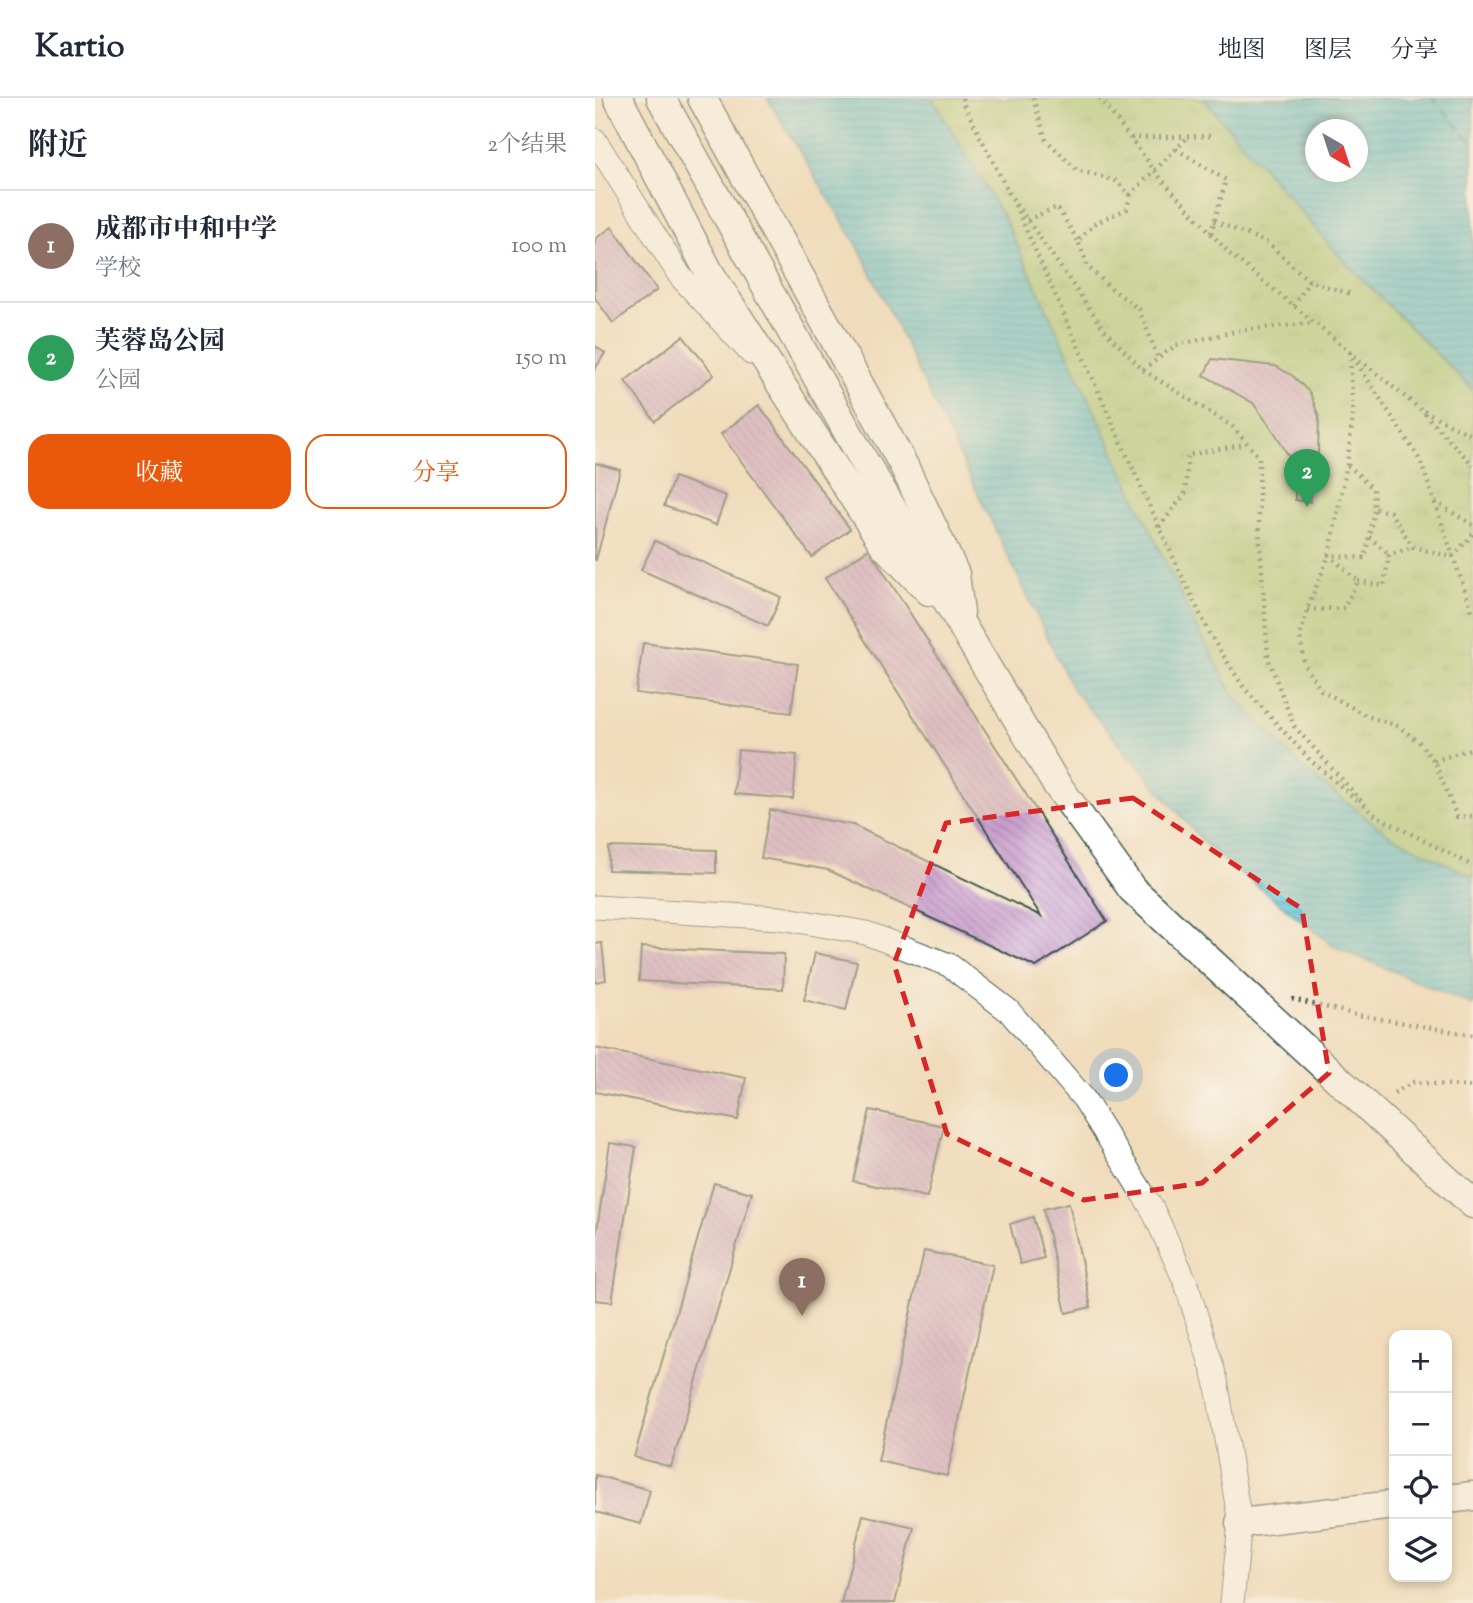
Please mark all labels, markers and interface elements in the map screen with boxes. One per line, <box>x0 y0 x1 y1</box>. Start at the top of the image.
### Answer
text: Kartio <box>35 24 125 72</box>
text: 地图 <box>1218 34 1266 68</box>
text: 图层 <box>1304 34 1352 68</box>
text: 分享 <box>1390 34 1438 68</box>
north arrow <box>1305 119 1368 182</box>
text: 附近 <box>28 125 88 168</box>
text: 2个结果 <box>487 129 567 162</box>
text: 成都市中和中学 <box>95 212 277 249</box>
text: 1 <box>47 230 55 263</box>
text: 100 m <box>511 230 567 263</box>
text: 学校 <box>95 253 141 286</box>
text: 芙蓉岛公园 <box>95 324 225 361</box>
text: 2 <box>46 342 56 375</box>
text: 150 m <box>515 342 567 375</box>
text: 公园 <box>95 365 141 398</box>
button: 收藏 <box>28 434 291 509</box>
button: 分享 <box>305 434 567 509</box>
pin: 2 <box>1284 449 1330 507</box>
your location <box>1099 1058 1133 1092</box>
pin: 1 <box>779 1258 825 1316</box>
map controls <box>1389 1330 1452 1582</box>
button: + <box>1389 1330 1452 1393</box>
button: − <box>1389 1393 1452 1456</box>
button: locate <box>1389 1456 1452 1519</box>
button: layers <box>1389 1519 1452 1582</box>

